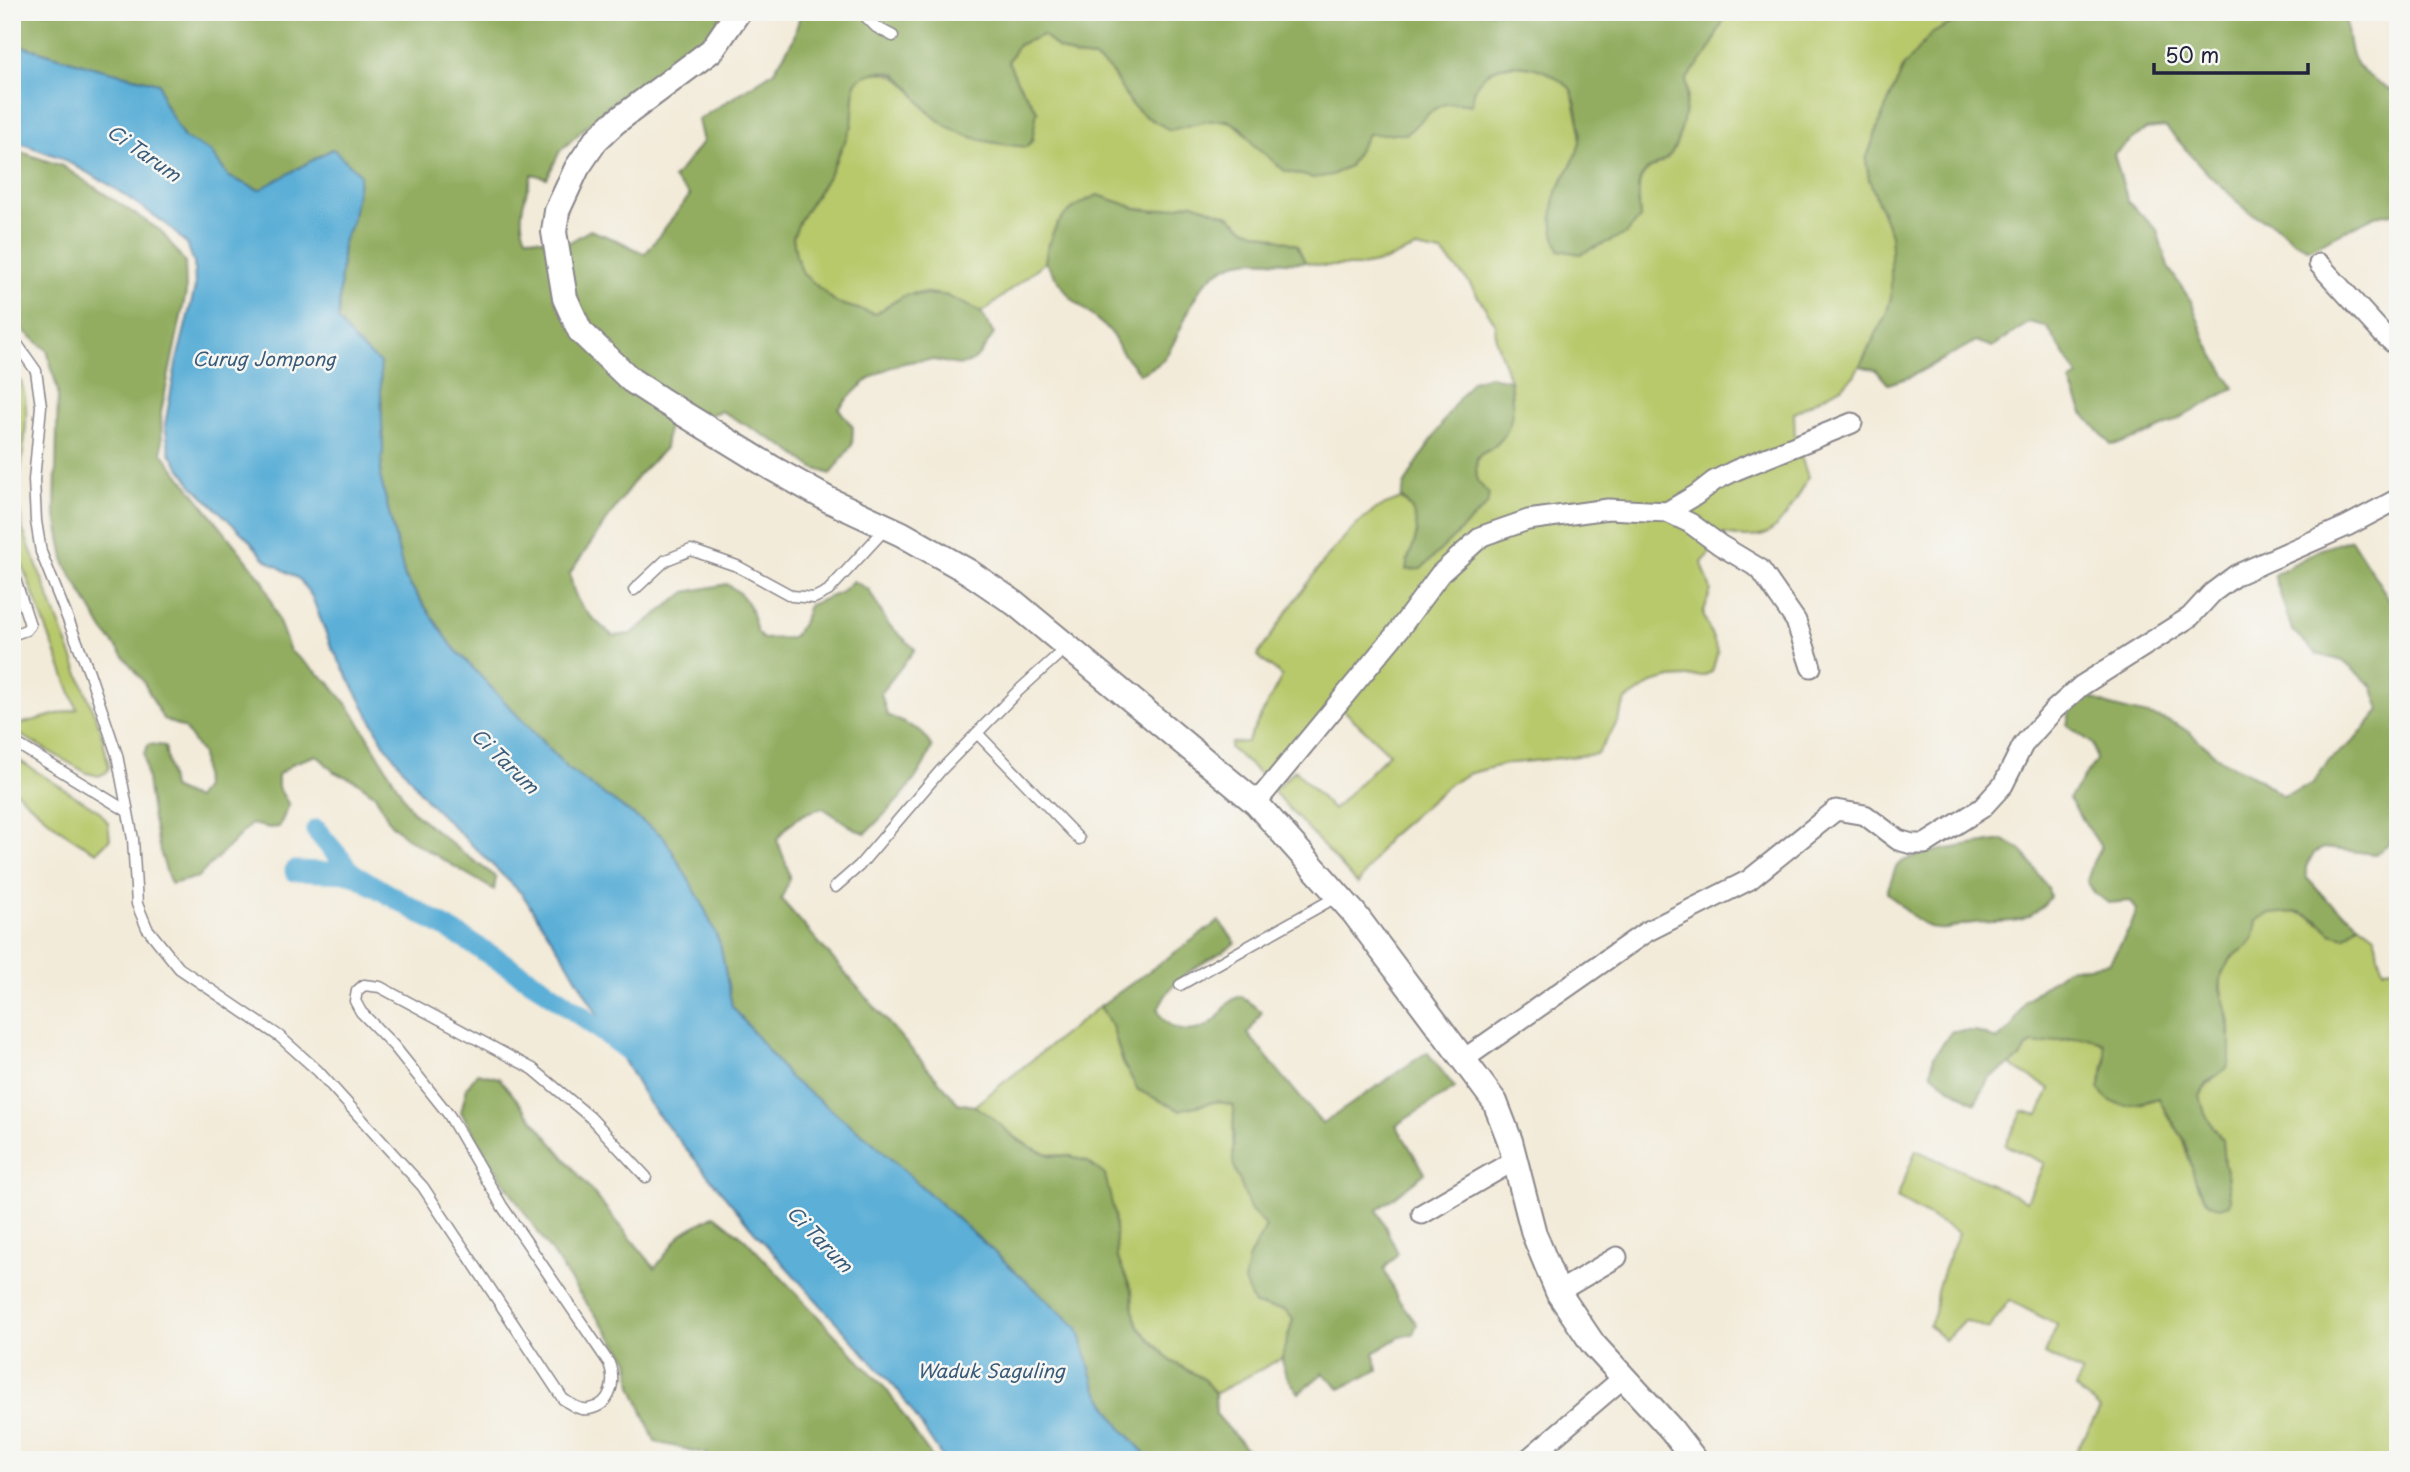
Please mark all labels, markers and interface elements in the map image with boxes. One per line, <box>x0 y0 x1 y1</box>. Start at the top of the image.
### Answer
scale bar <box>2154 32 2308 76</box>
text: 50 m <box>2165 38 2219 70</box>
water label: Ci Tarum <box>102 117 188 188</box>
water label: Curug Jompong <box>192 344 337 372</box>
water label: Ci Tarum <box>466 721 546 800</box>
water label: Ci Tarum <box>781 1198 860 1279</box>
water label: Waduk Saguling <box>917 1356 1066 1384</box>

